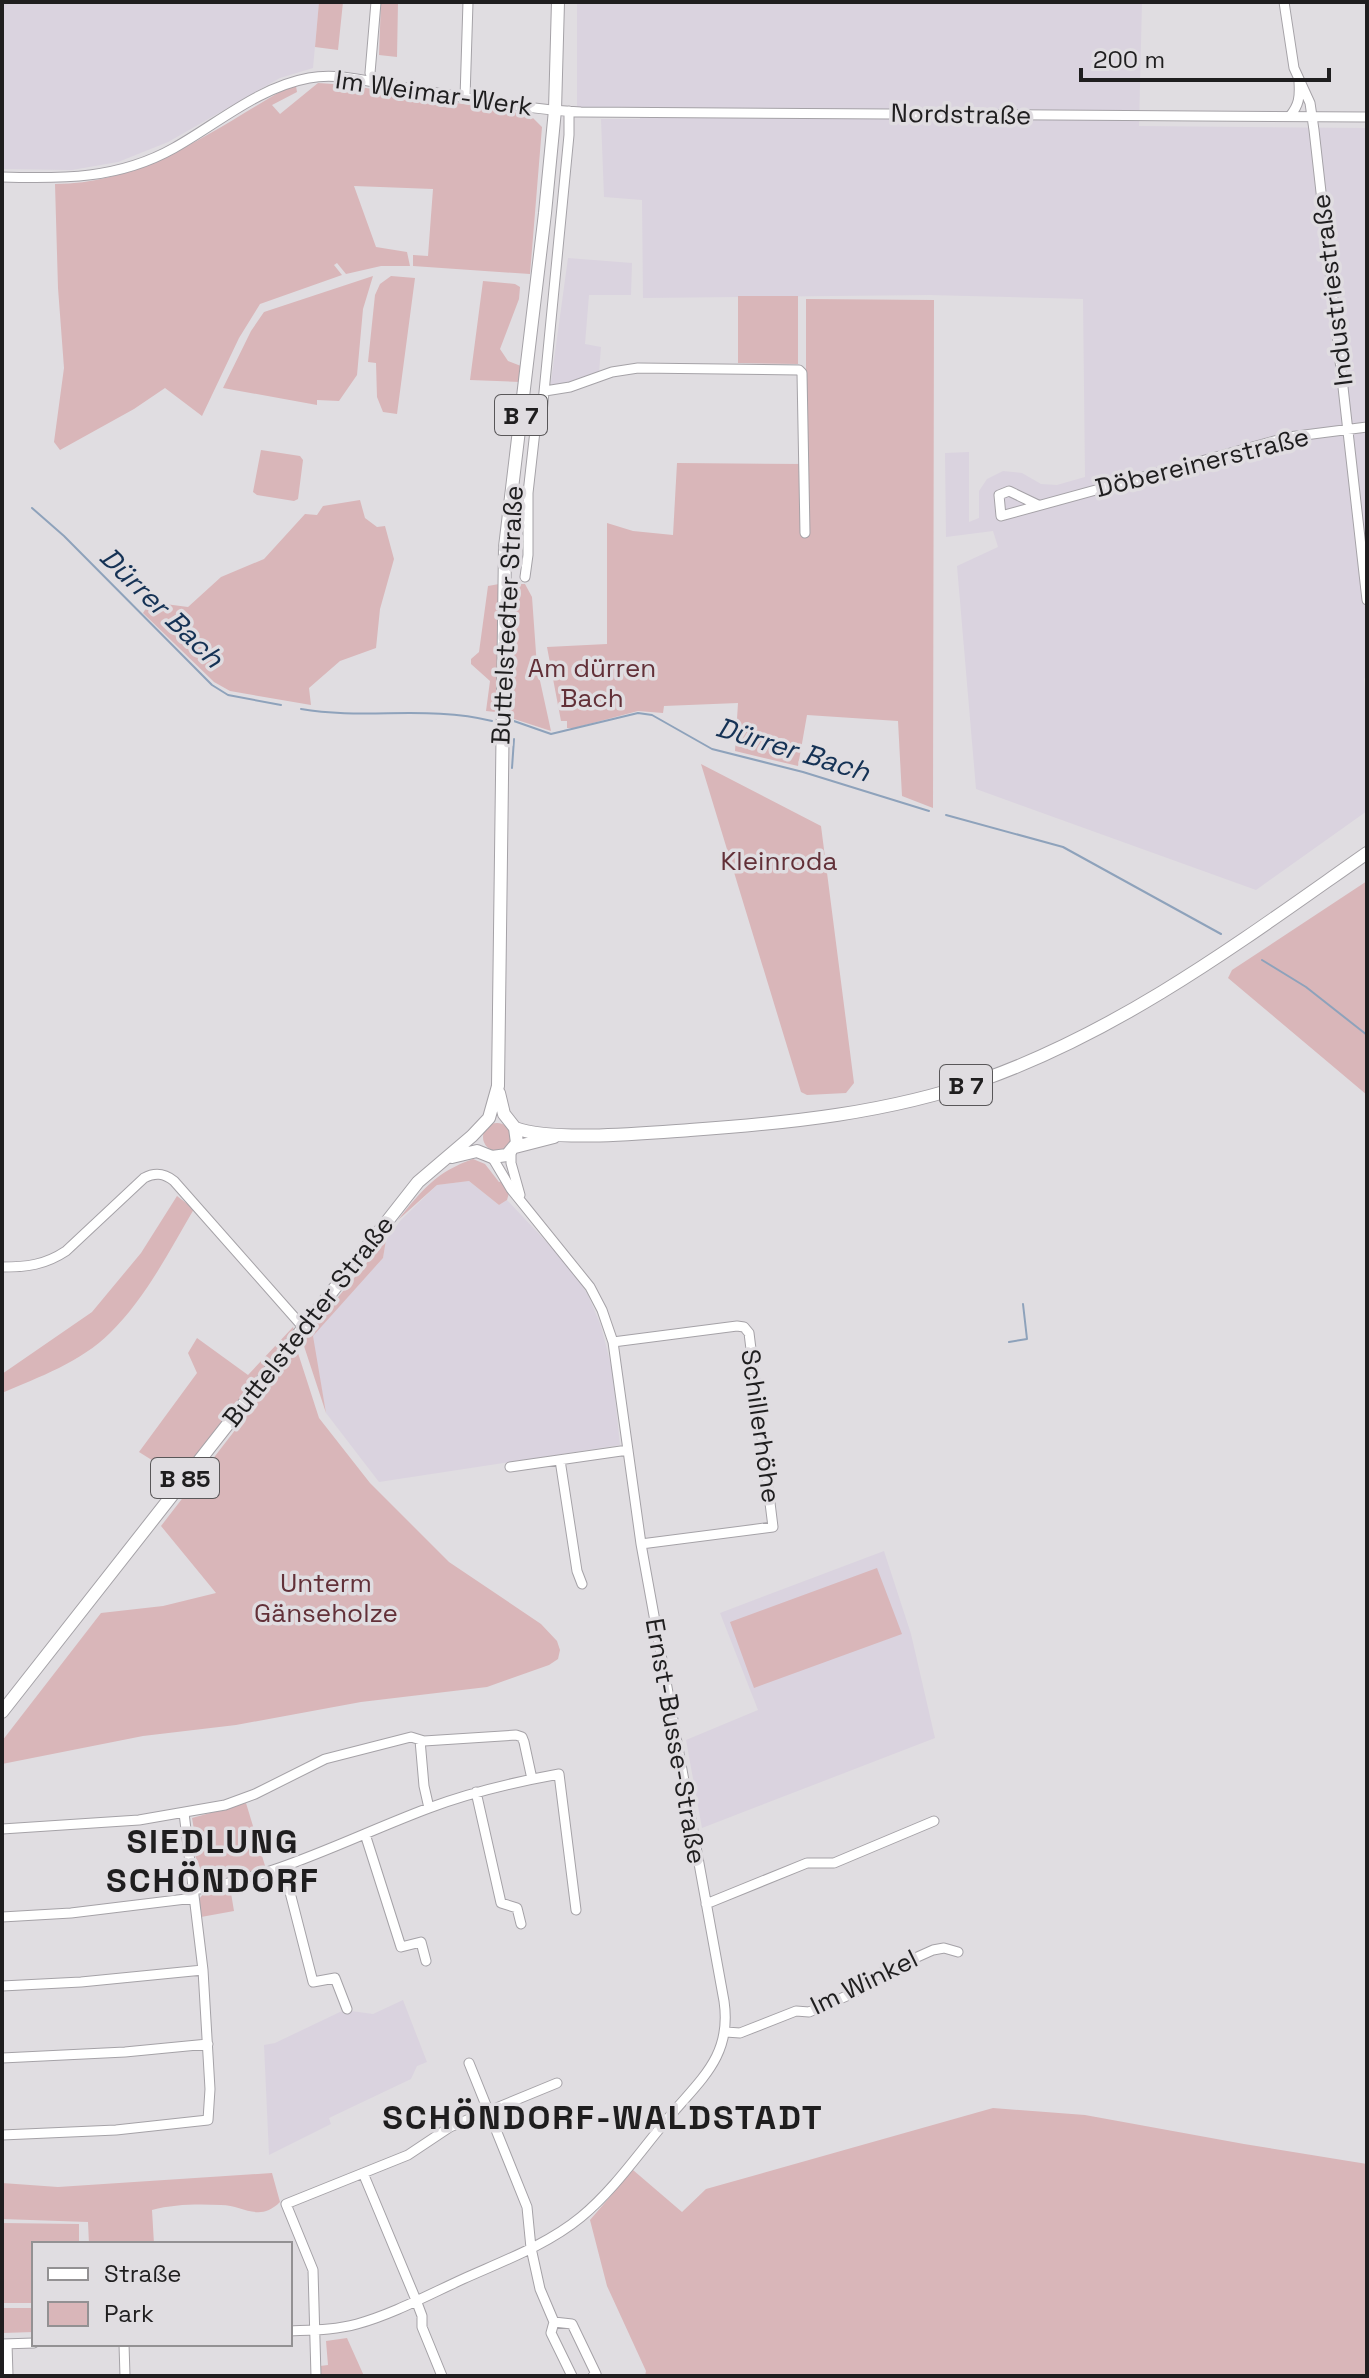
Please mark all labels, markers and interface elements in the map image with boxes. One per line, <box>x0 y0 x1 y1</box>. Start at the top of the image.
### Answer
scale bar <box>1081 32 1329 82</box>
text: 200 m <box>1093 44 1165 75</box>
street label: Im Weimar-Werk <box>333 62 535 124</box>
street label: Nordstraße <box>890 96 1032 132</box>
street label: Industriestraße <box>1303 192 1361 388</box>
road number: B 7 <box>495 395 547 435</box>
street label: Döbereinerstraße <box>1092 419 1312 505</box>
street label: Buttelstedter Straße <box>483 485 531 745</box>
water label: Dürrer Bach <box>92 539 232 676</box>
park label: Am dürren Bach <box>528 651 656 715</box>
water label: Dürrer Bach <box>712 709 875 790</box>
park label: Kleinroda <box>720 844 838 878</box>
road number: B 7 <box>940 1065 992 1105</box>
street label: Buttelstedter Straße <box>215 1208 401 1434</box>
street label: Schillerhöhe <box>733 1347 789 1505</box>
road number: B 85 <box>151 1458 219 1498</box>
park label: Unterm Gänseholze <box>254 1566 398 1630</box>
street label: Ernst-Busse-Straße <box>638 1616 714 1866</box>
district label: SIEDLUNG SCHÖNDORF <box>106 1820 320 1902</box>
street label: Im Winkel <box>805 1941 923 2023</box>
district label: SCHÖNDORF-WALDSTADT <box>382 2096 824 2139</box>
legend <box>32 2242 292 2346</box>
text: Straße <box>104 2258 181 2289</box>
text: Park <box>104 2298 154 2329</box>

